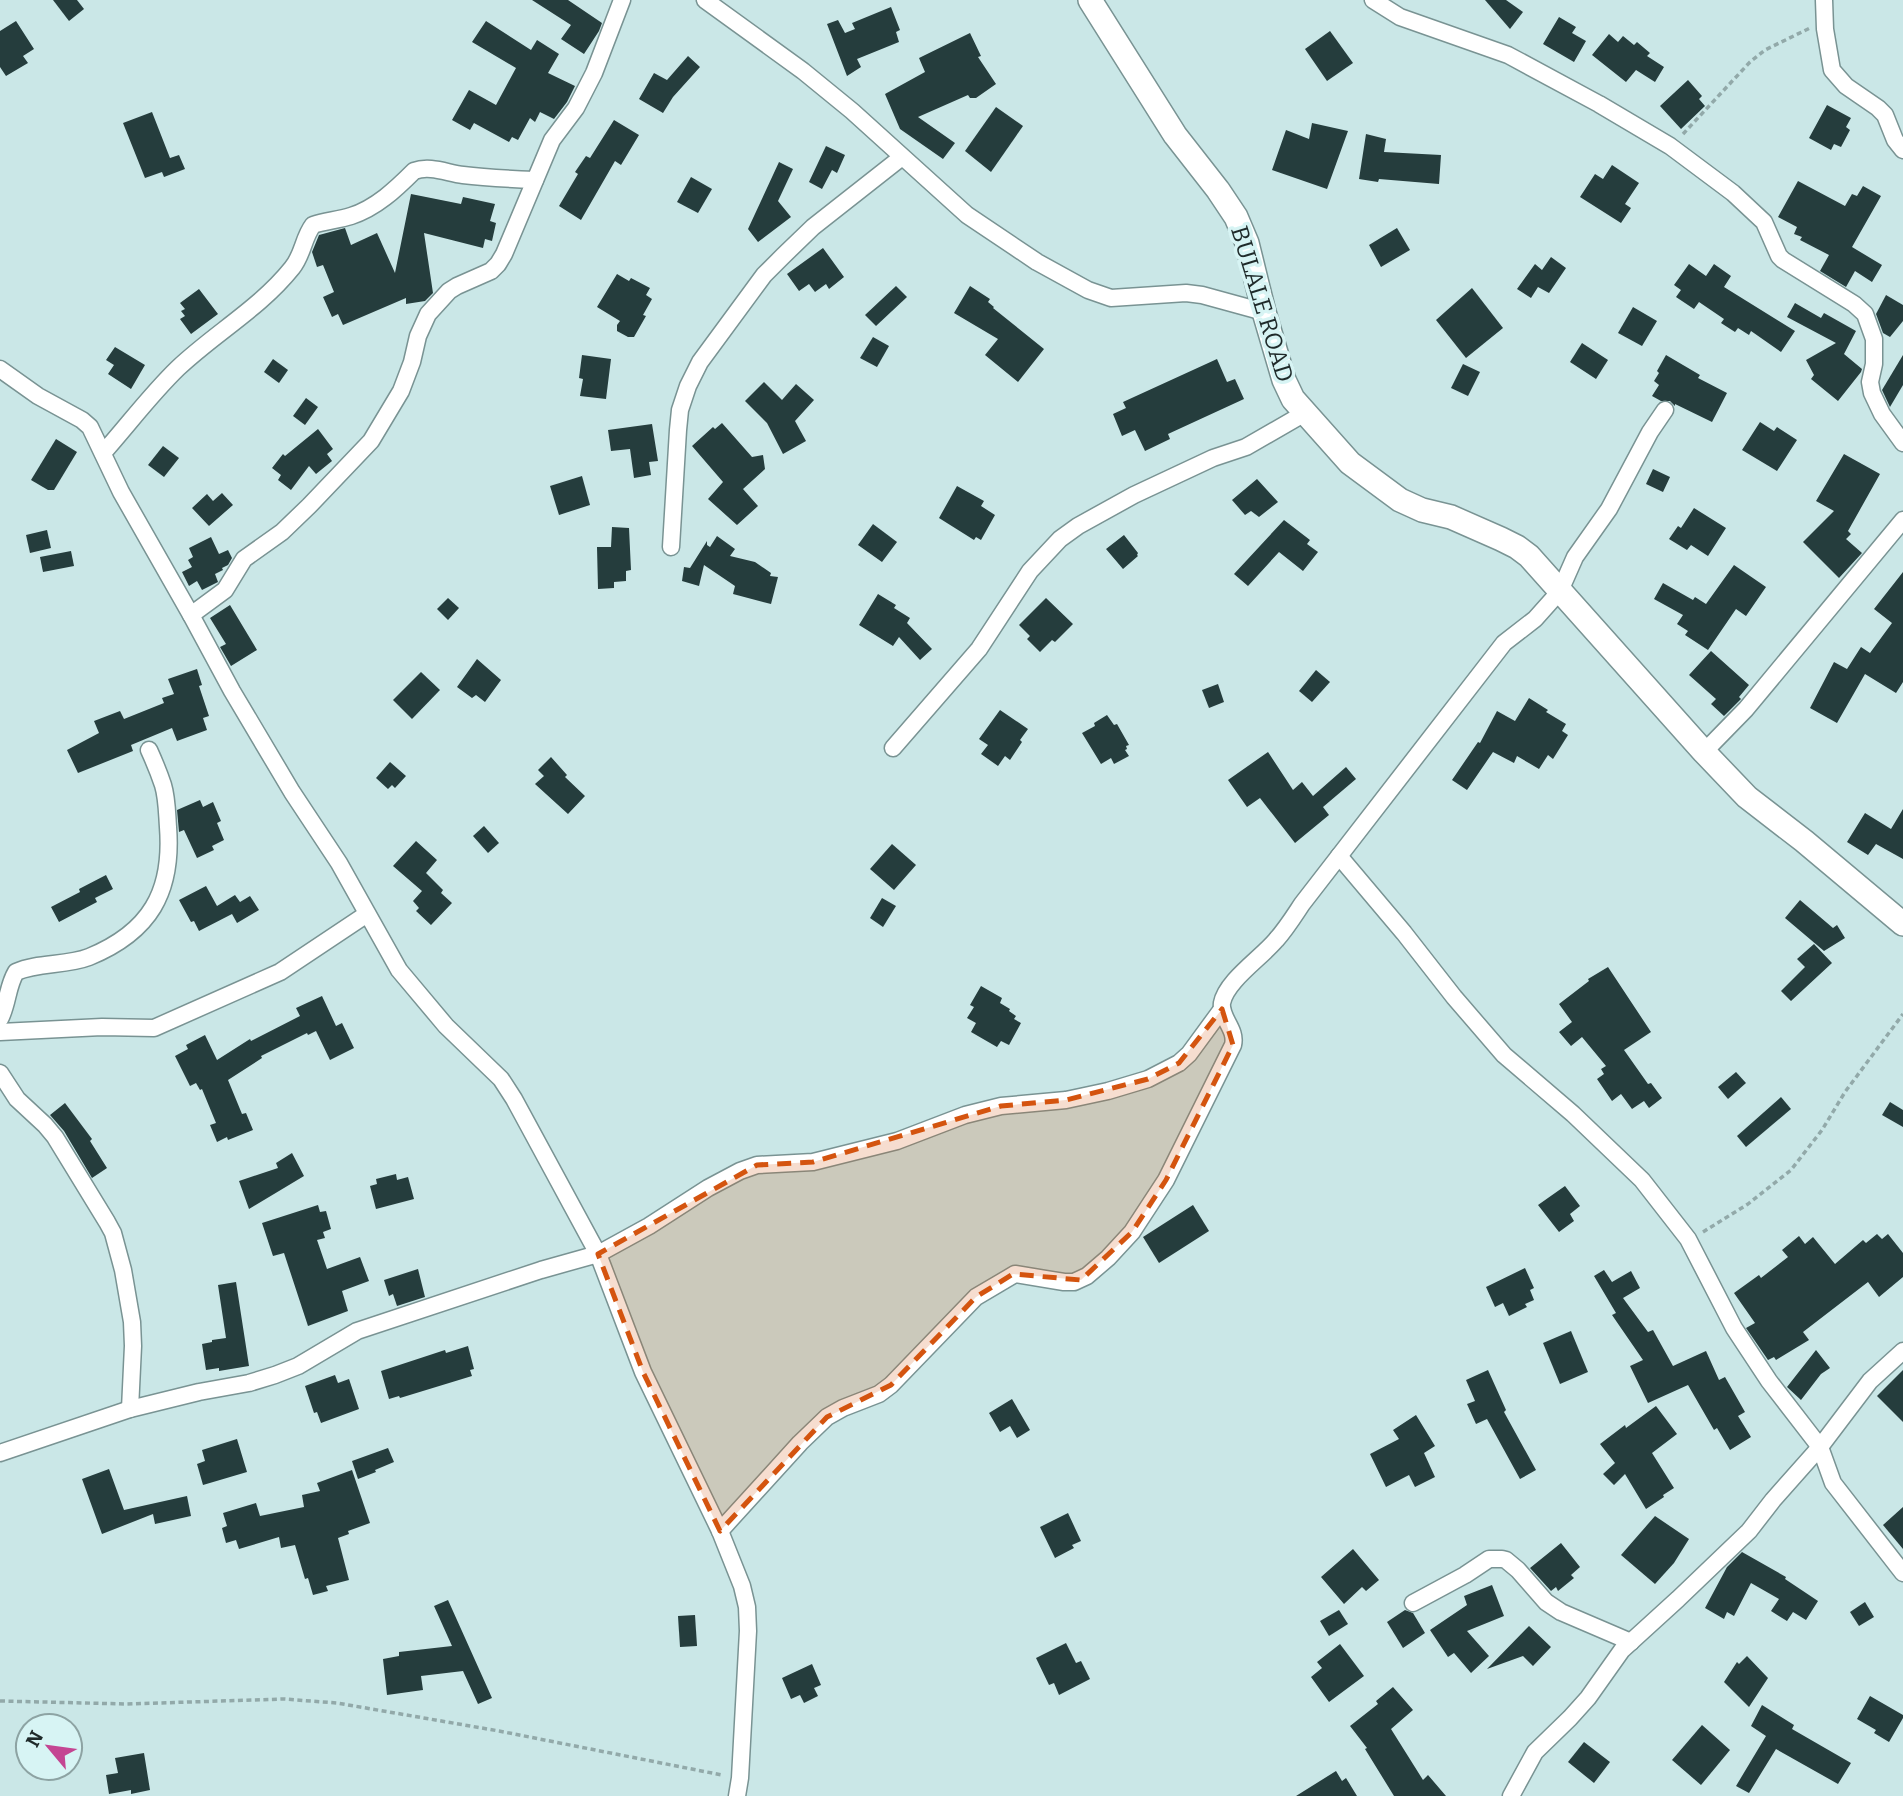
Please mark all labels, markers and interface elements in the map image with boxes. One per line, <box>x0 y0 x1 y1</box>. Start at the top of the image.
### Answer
street label: BULALE ROAD <box>1225 223 1299 385</box>
north arrow <box>14 1712 84 1782</box>
text: N <box>21 1727 48 1751</box>

